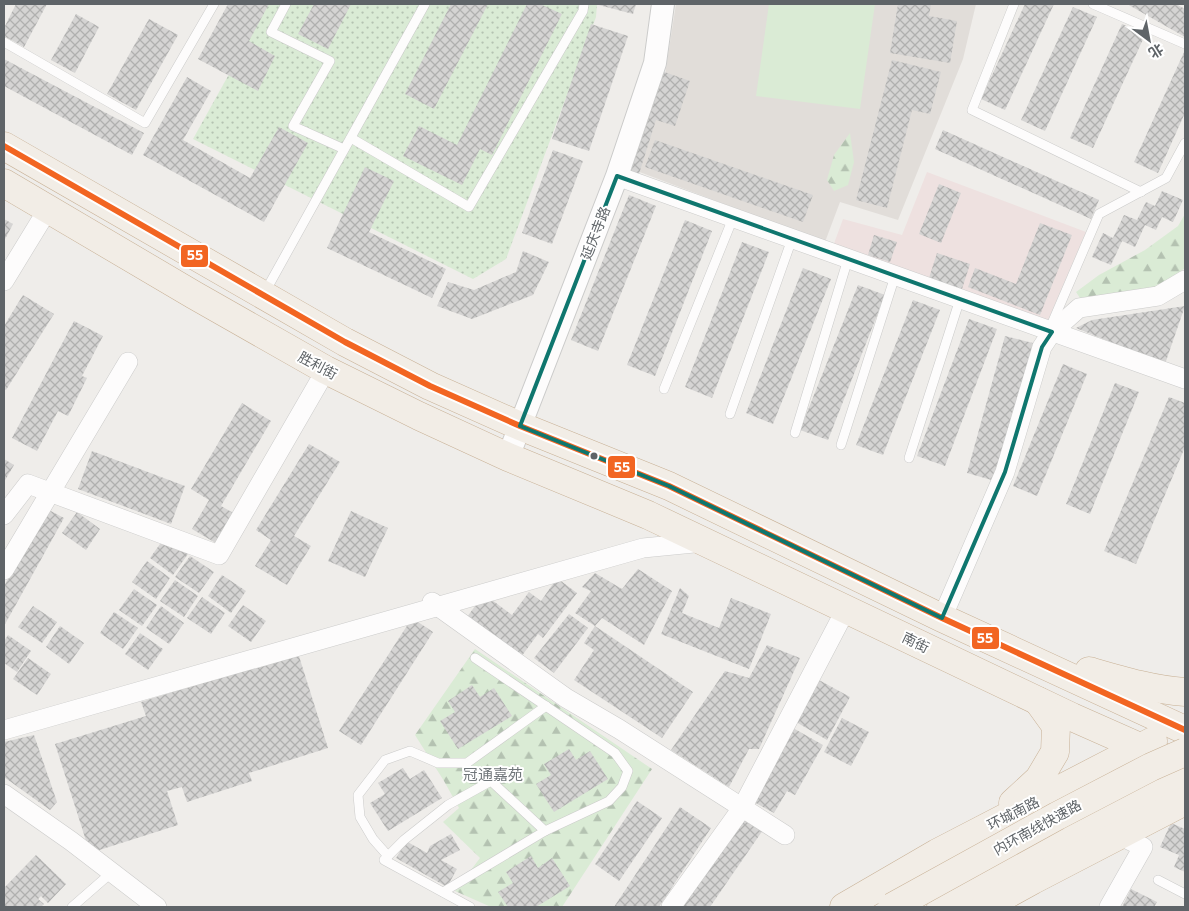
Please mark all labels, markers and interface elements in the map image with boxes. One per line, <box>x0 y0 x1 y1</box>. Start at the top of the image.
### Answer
north arrow <box>1124 15 1174 65</box>
text: 北 <box>1146 41 1167 62</box>
street label: 延庆寺路 <box>577 204 613 262</box>
line badge: 55 <box>180 244 209 268</box>
text: 55 <box>187 246 203 263</box>
street label: 胜利街 <box>295 348 341 382</box>
unlabelled marker <box>589 451 599 461</box>
line badge: 55 <box>607 455 636 479</box>
text: 55 <box>614 458 630 475</box>
line badge: 55 <box>971 626 1000 650</box>
street label: 南街 <box>900 628 932 656</box>
text: 55 <box>977 629 993 646</box>
district label: 冠通嘉苑 <box>463 765 523 783</box>
street label: 环城南路 <box>984 793 1042 833</box>
street label: 内环南线快速路 <box>990 796 1084 858</box>

